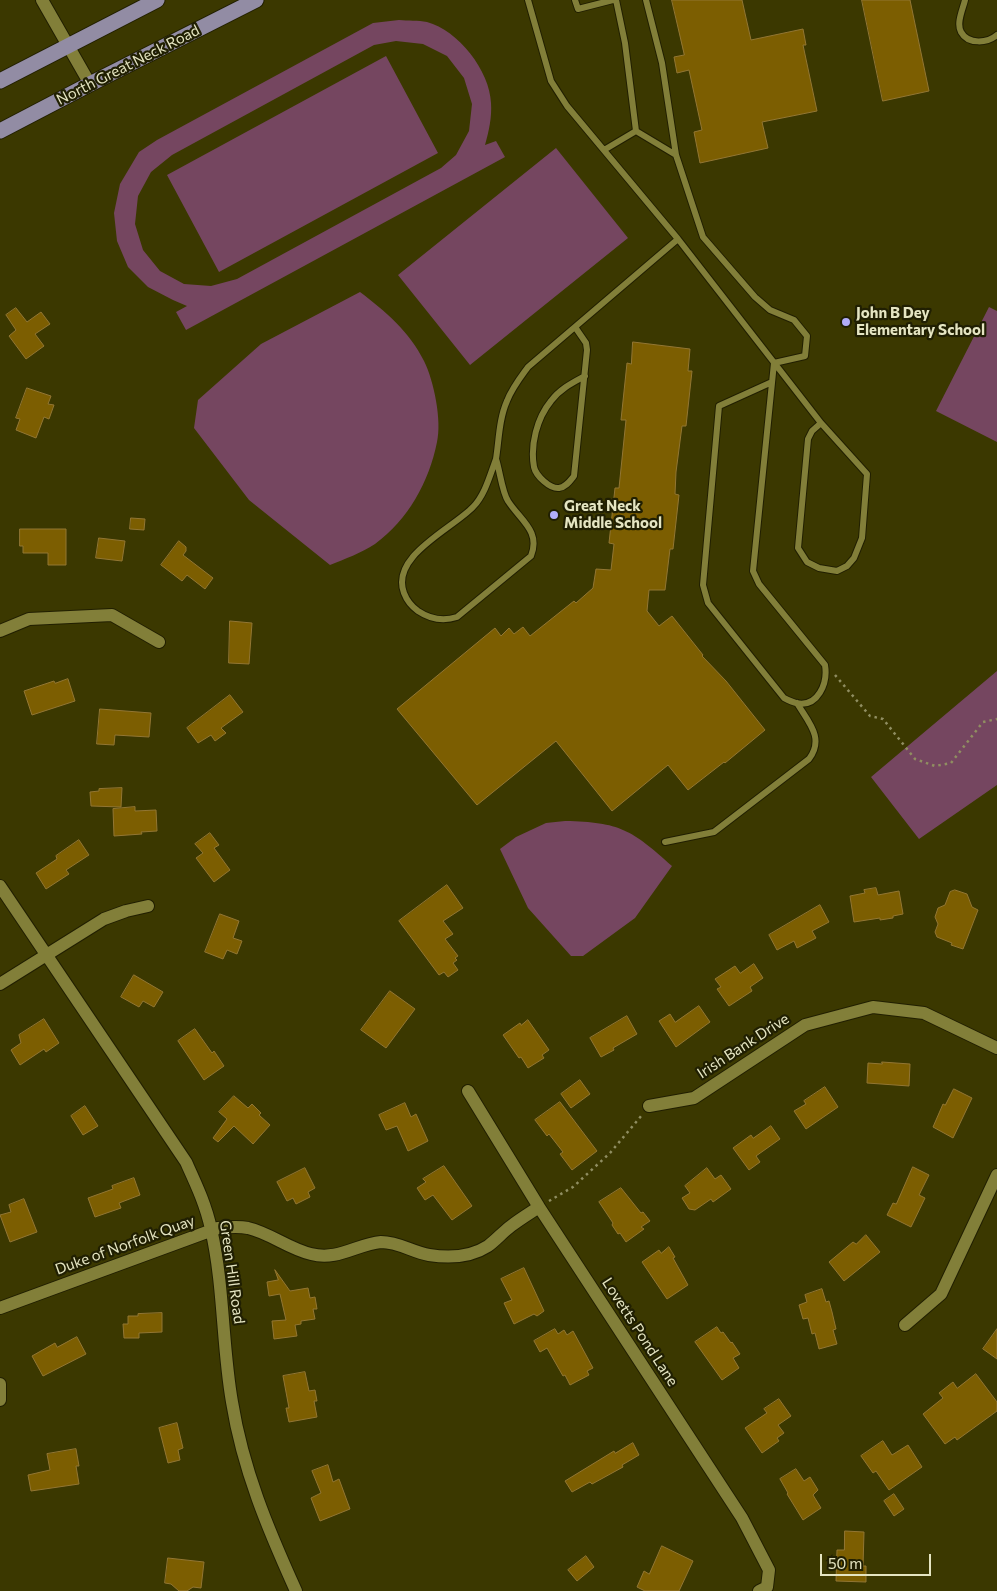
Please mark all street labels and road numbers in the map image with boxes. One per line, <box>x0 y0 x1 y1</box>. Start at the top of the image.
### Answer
street label: North Great Neck Road <box>53 21 203 109</box>
street label: Irish Bank Drive <box>694 1010 792 1082</box>
street label: Duke of Norfolk Quay <box>53 1211 197 1279</box>
street label: Green Hill Road <box>216 1219 248 1325</box>
street label: Lovetts Pond Lane <box>598 1274 682 1390</box>

